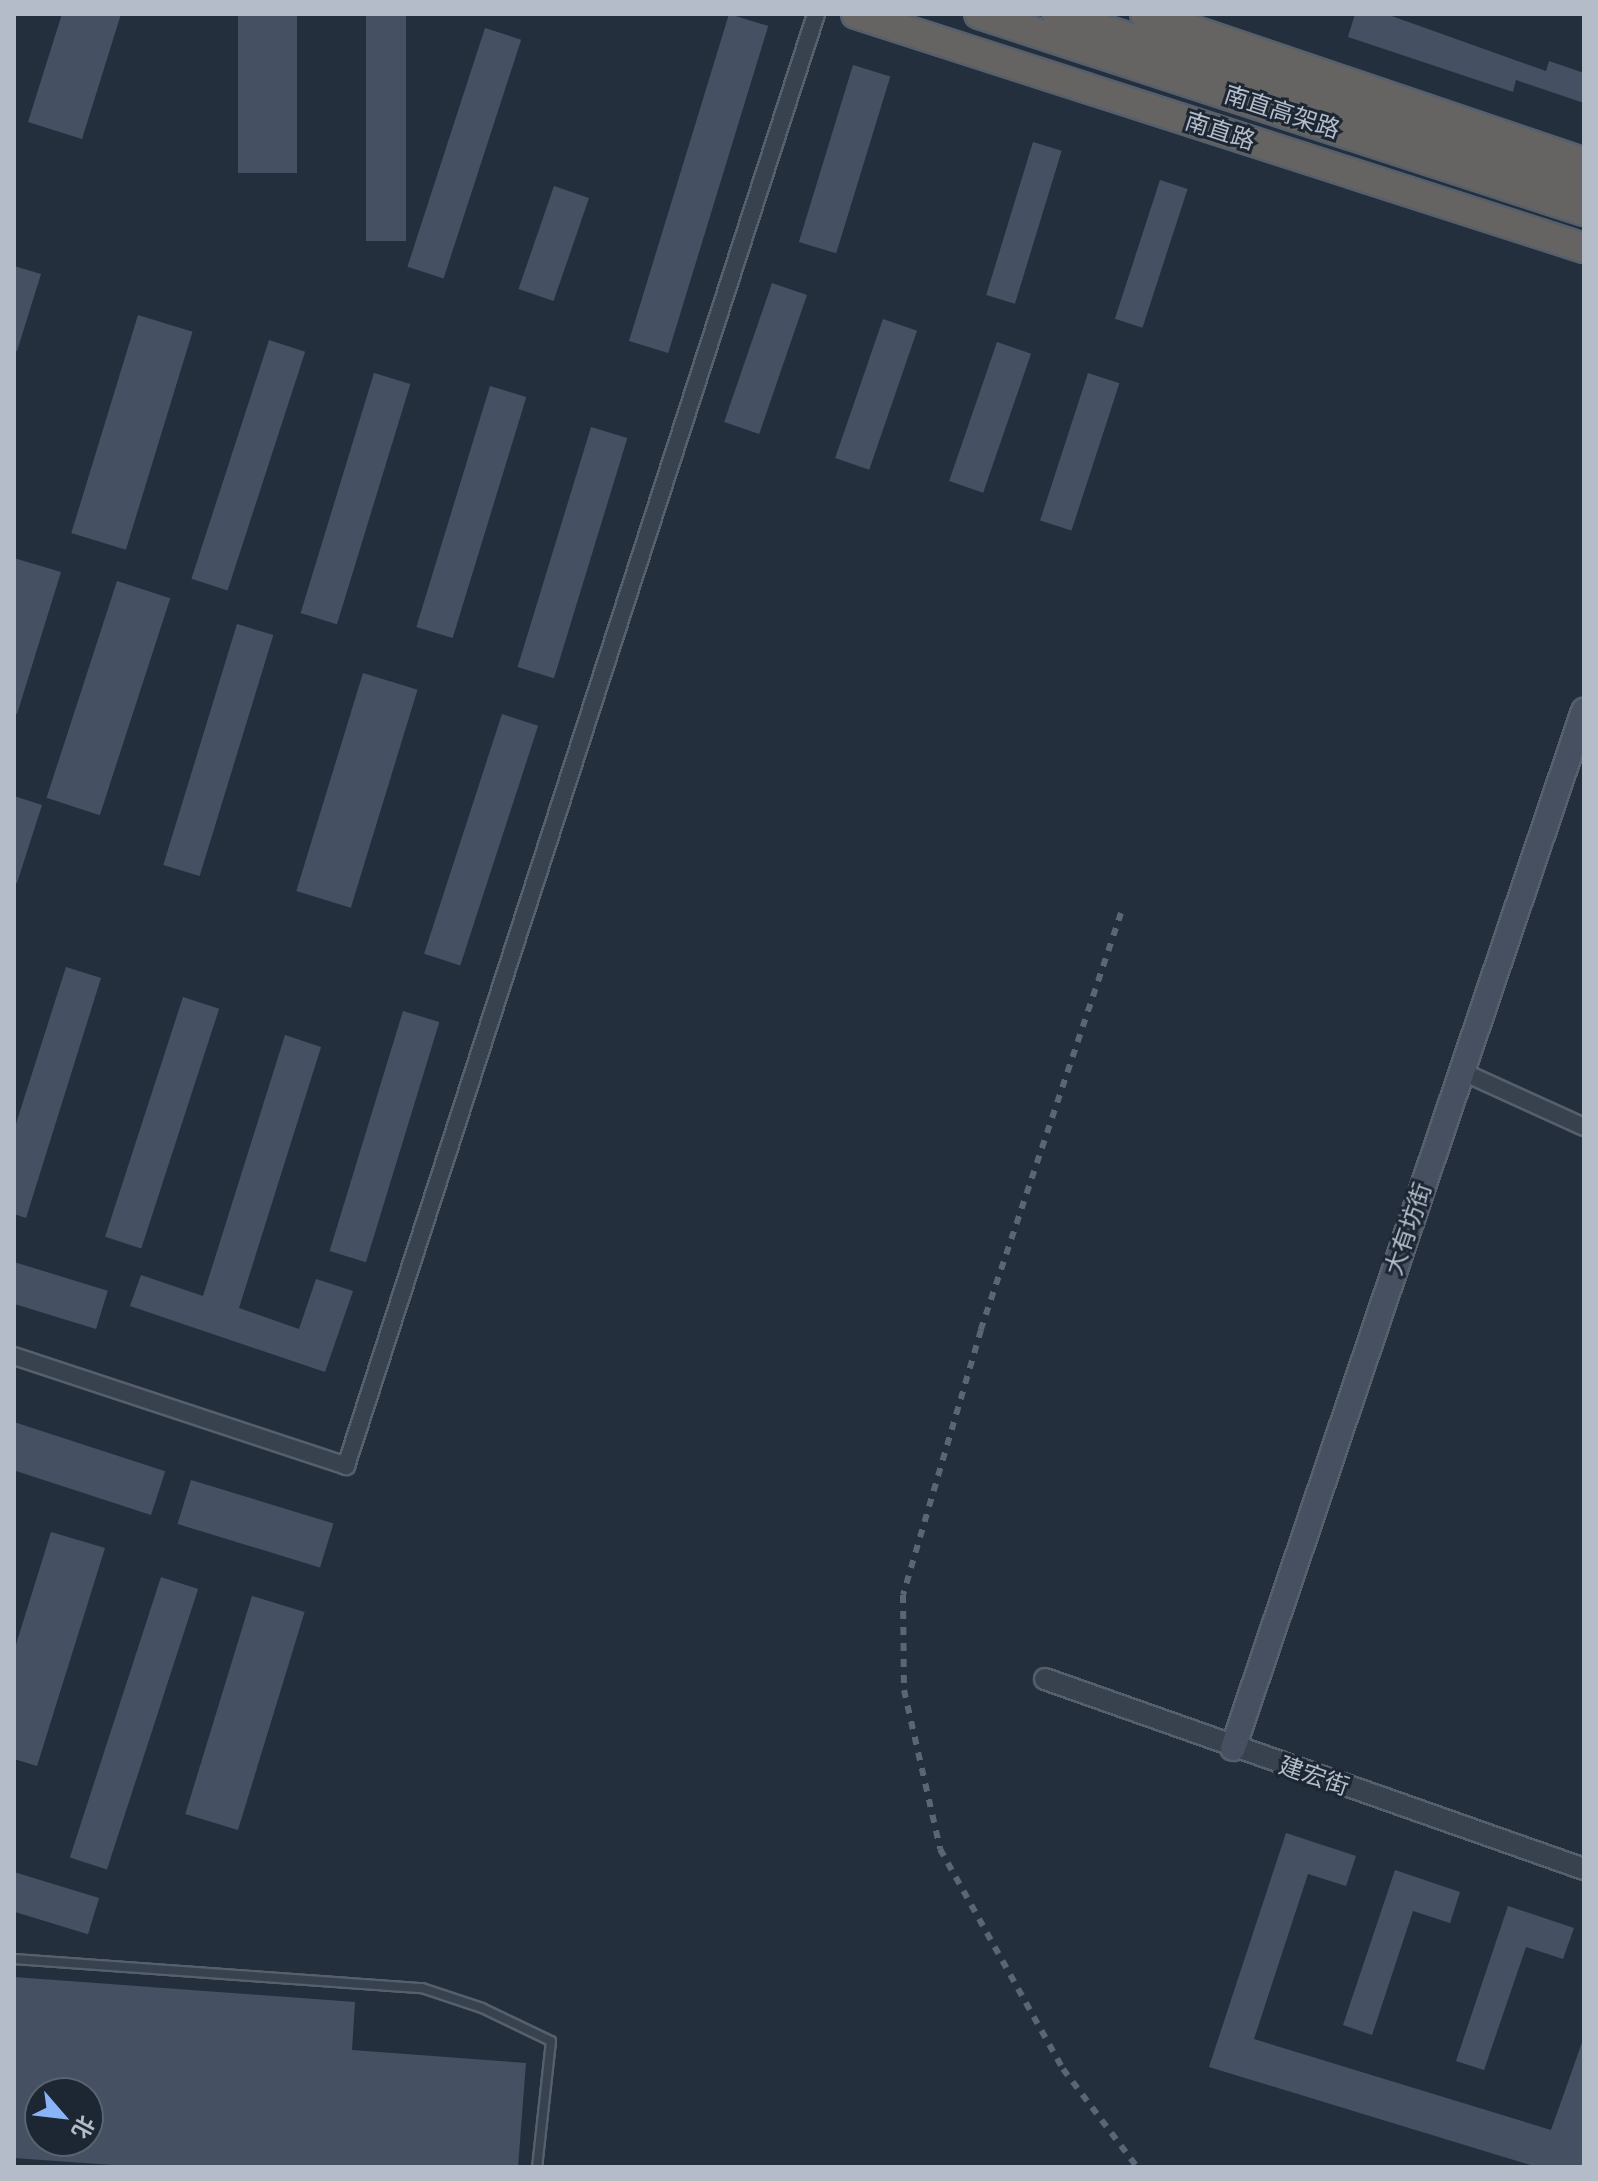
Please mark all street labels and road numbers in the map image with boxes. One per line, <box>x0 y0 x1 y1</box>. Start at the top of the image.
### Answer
street label: 南直高架路 <box>1220 80 1344 144</box>
street label: 南直路 <box>1181 106 1259 156</box>
street label: 大有坊街 <box>1379 1179 1437 1279</box>
street label: 建宏街 <box>1275 1751 1353 1801</box>

